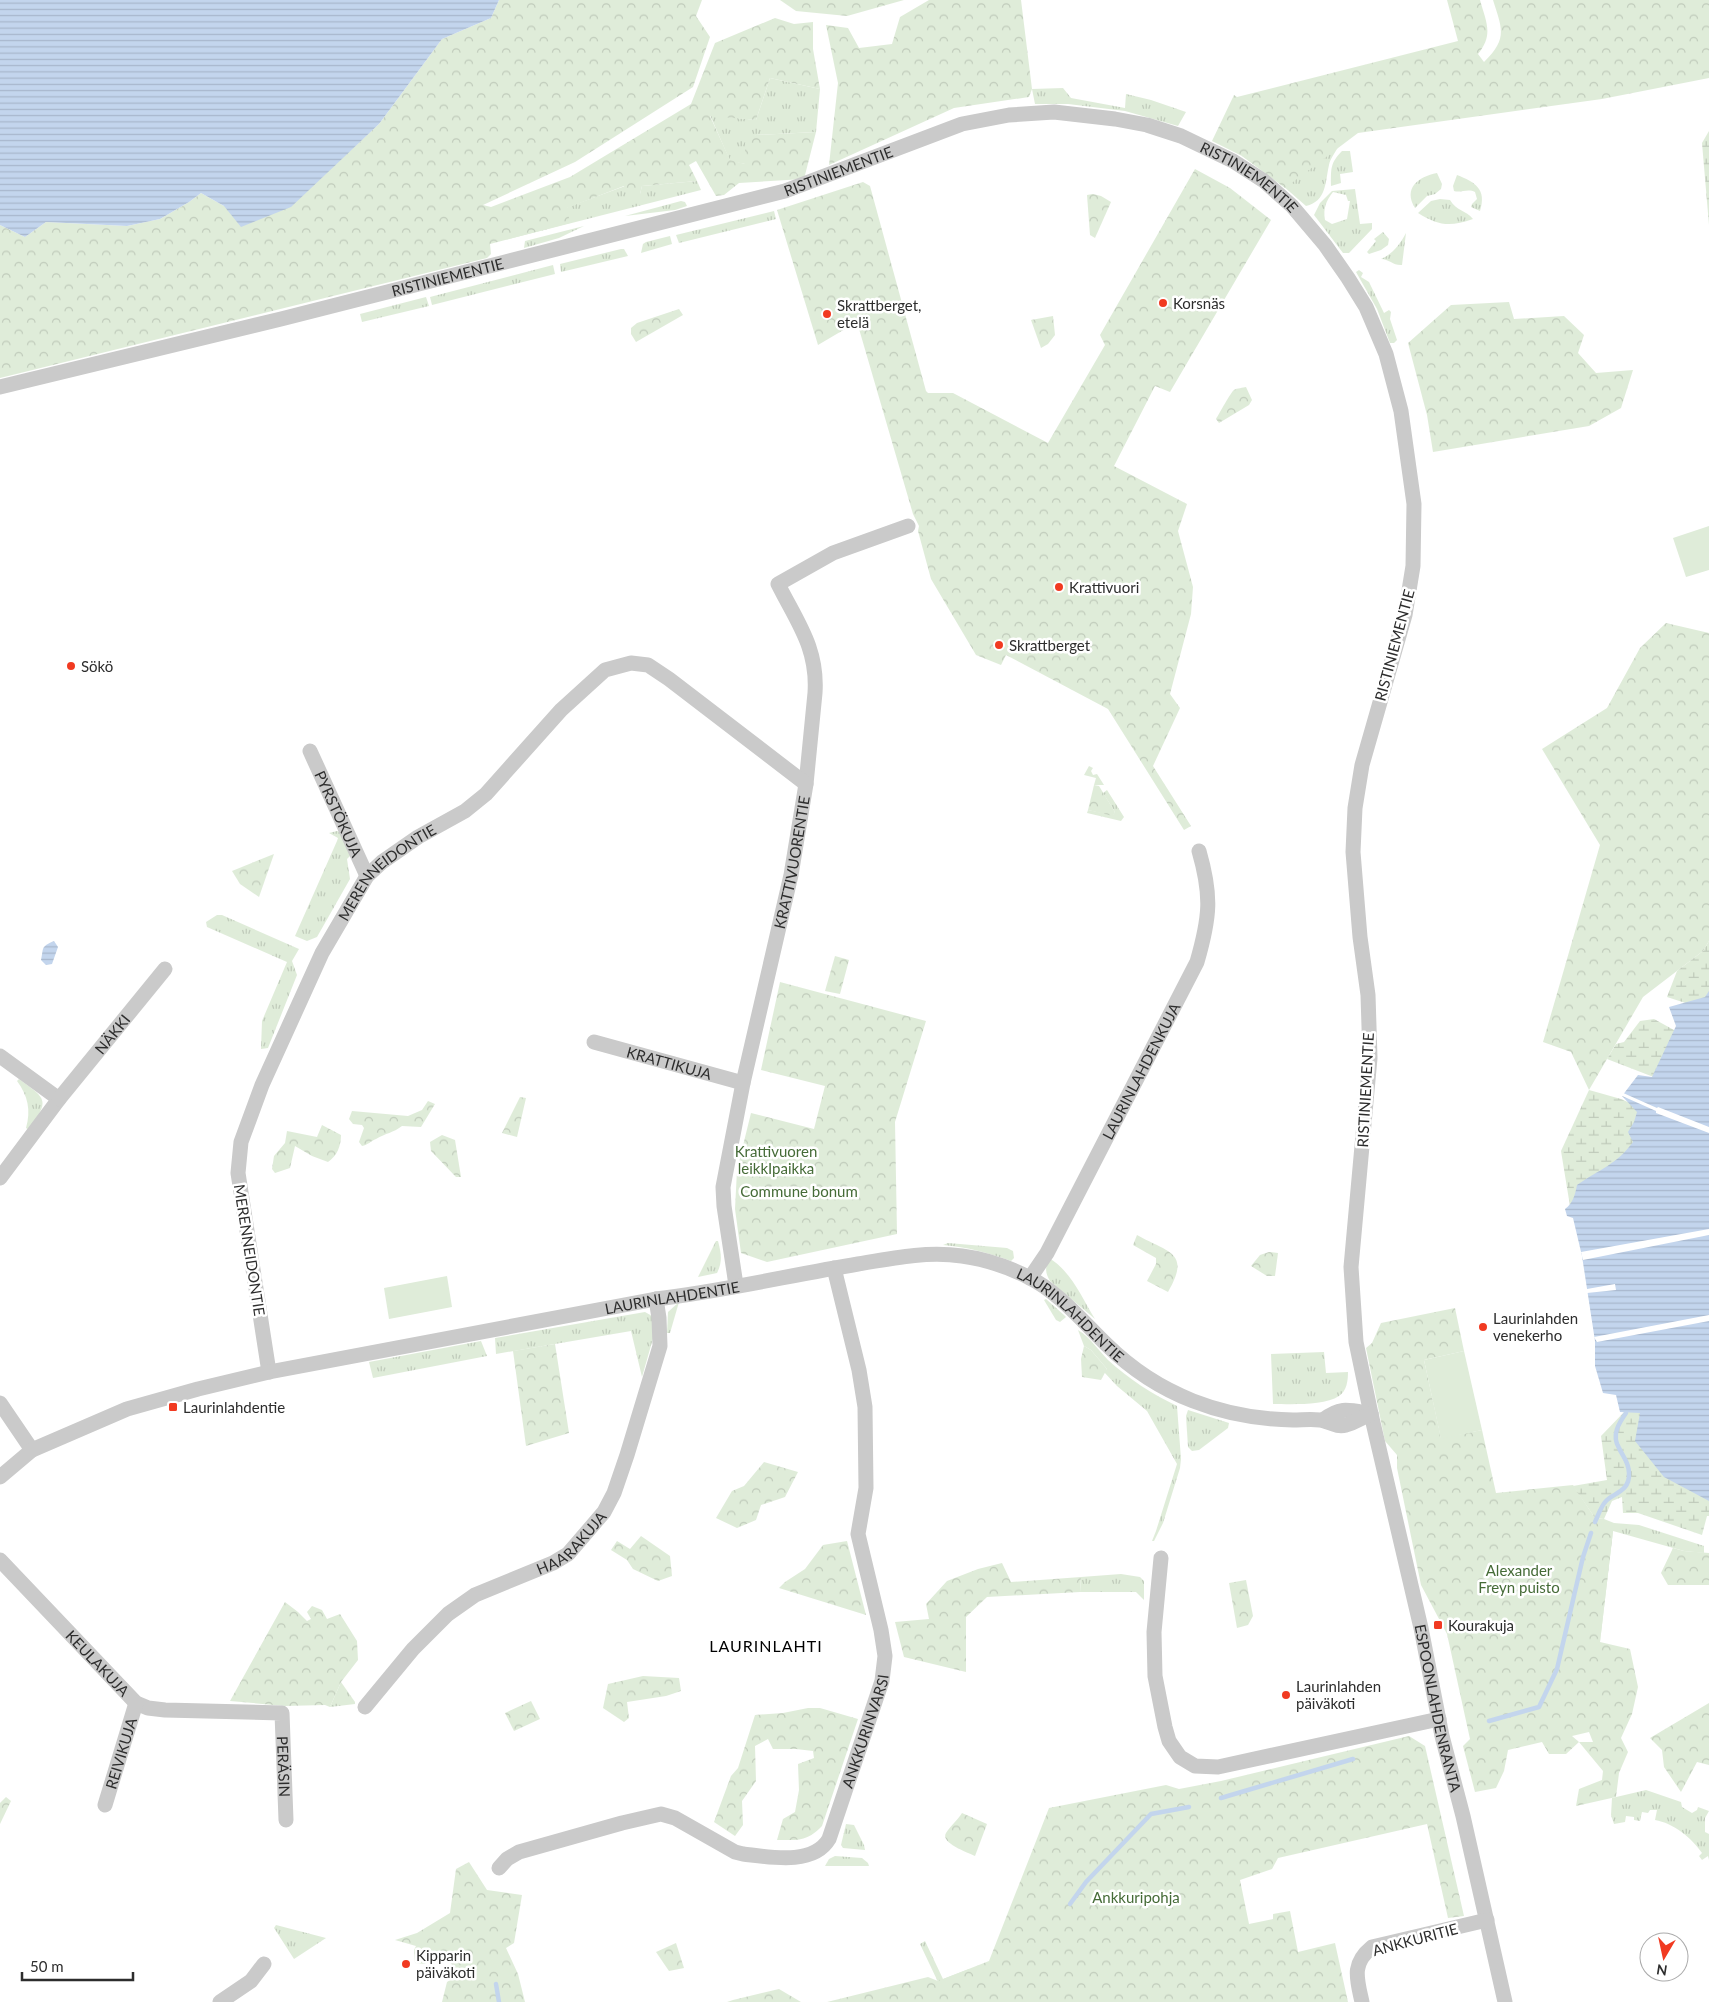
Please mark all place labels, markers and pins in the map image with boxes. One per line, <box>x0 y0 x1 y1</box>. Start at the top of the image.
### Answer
place label: Korsnäs <box>1173 294 1225 312</box>
place label: Skrattberget, etelä <box>837 296 922 331</box>
marker: Korsnäs <box>1157 297 1169 309</box>
marker: Skrattberget, etelä <box>821 308 833 320</box>
place label: Krattivuori <box>1069 578 1139 596</box>
marker: Krattivuori <box>1053 581 1065 593</box>
place label: Skrattberget <box>1009 636 1091 654</box>
marker: Skrattberget <box>993 639 1005 651</box>
place label: Sökö <box>81 657 113 675</box>
marker: Sökö <box>65 660 77 672</box>
place label: Laurinlahden venekerho <box>1493 1309 1578 1344</box>
marker: Laurinlahden venekerho <box>1477 1321 1489 1333</box>
place label: Laurinlahdentie <box>183 1398 285 1416</box>
marker: Laurinlahdentie <box>167 1401 179 1413</box>
place label: Kourakuja <box>1448 1616 1514 1634</box>
marker: Kourakuja <box>1432 1619 1444 1631</box>
place label: Laurinlahden päiväkoti <box>1296 1677 1381 1712</box>
marker: Laurinlahden päiväkoti <box>1280 1689 1292 1701</box>
place label: Kipparin päiväkoti <box>416 1946 475 1981</box>
marker: Kipparin päiväkoti <box>400 1958 412 1970</box>

